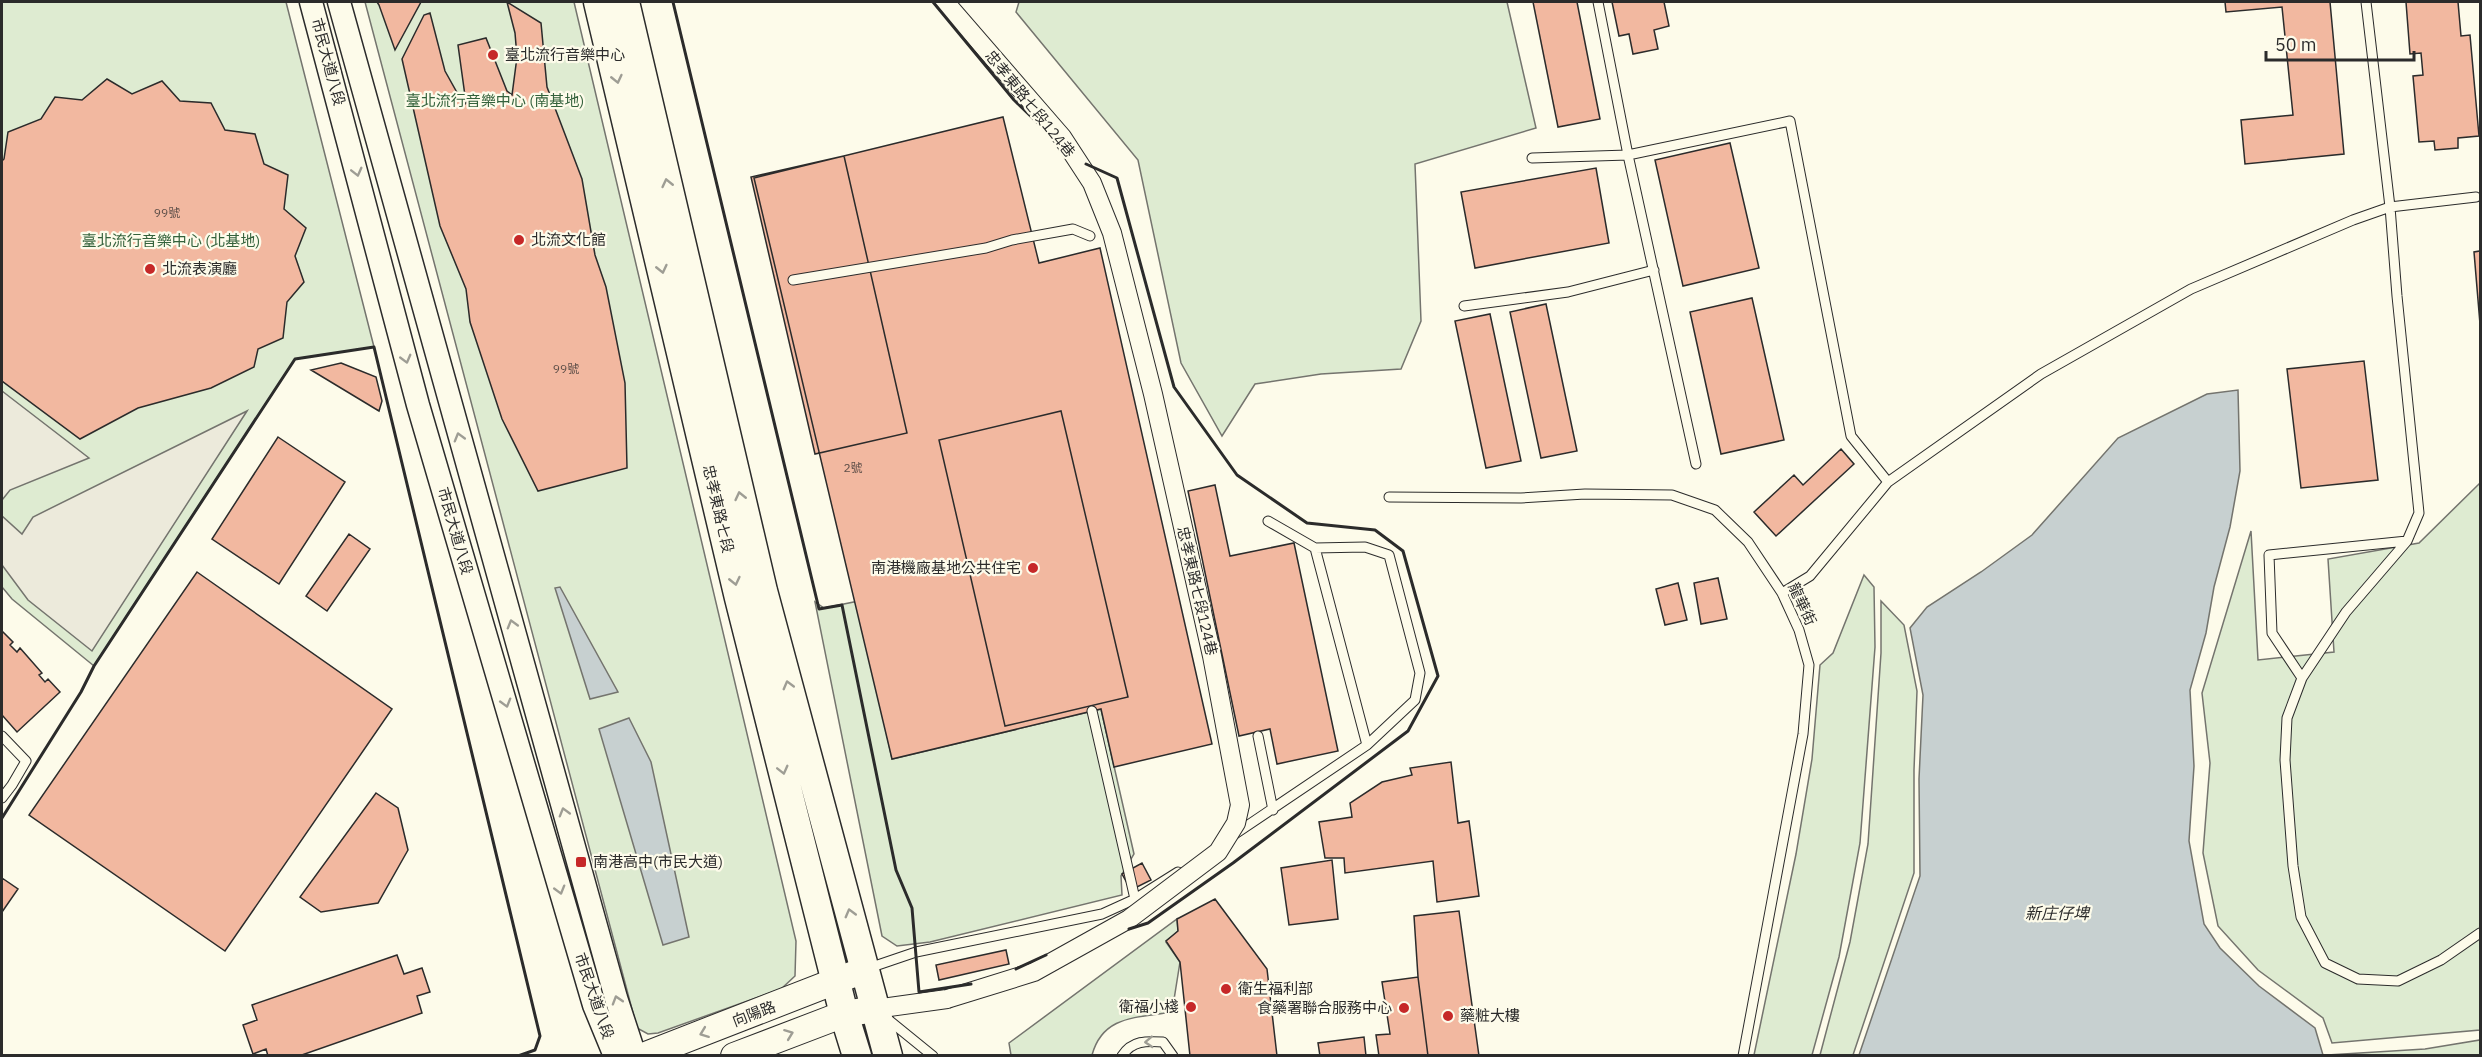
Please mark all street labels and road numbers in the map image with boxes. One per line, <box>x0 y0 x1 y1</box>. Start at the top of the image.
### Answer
street label: 市民大道八段 <box>308 16 349 108</box>
street label: 忠孝東路七段124巷 <box>981 46 1079 161</box>
street label: 忠孝東路七段 <box>699 463 738 555</box>
street label: 市民大道八段 <box>434 485 477 577</box>
street label: 忠孝東路七段124巷 <box>1173 524 1222 657</box>
street label: 龍華街 <box>1784 579 1821 628</box>
street label: 市民大道八段 <box>571 950 618 1041</box>
street label: 向陽路 <box>729 997 778 1030</box>

